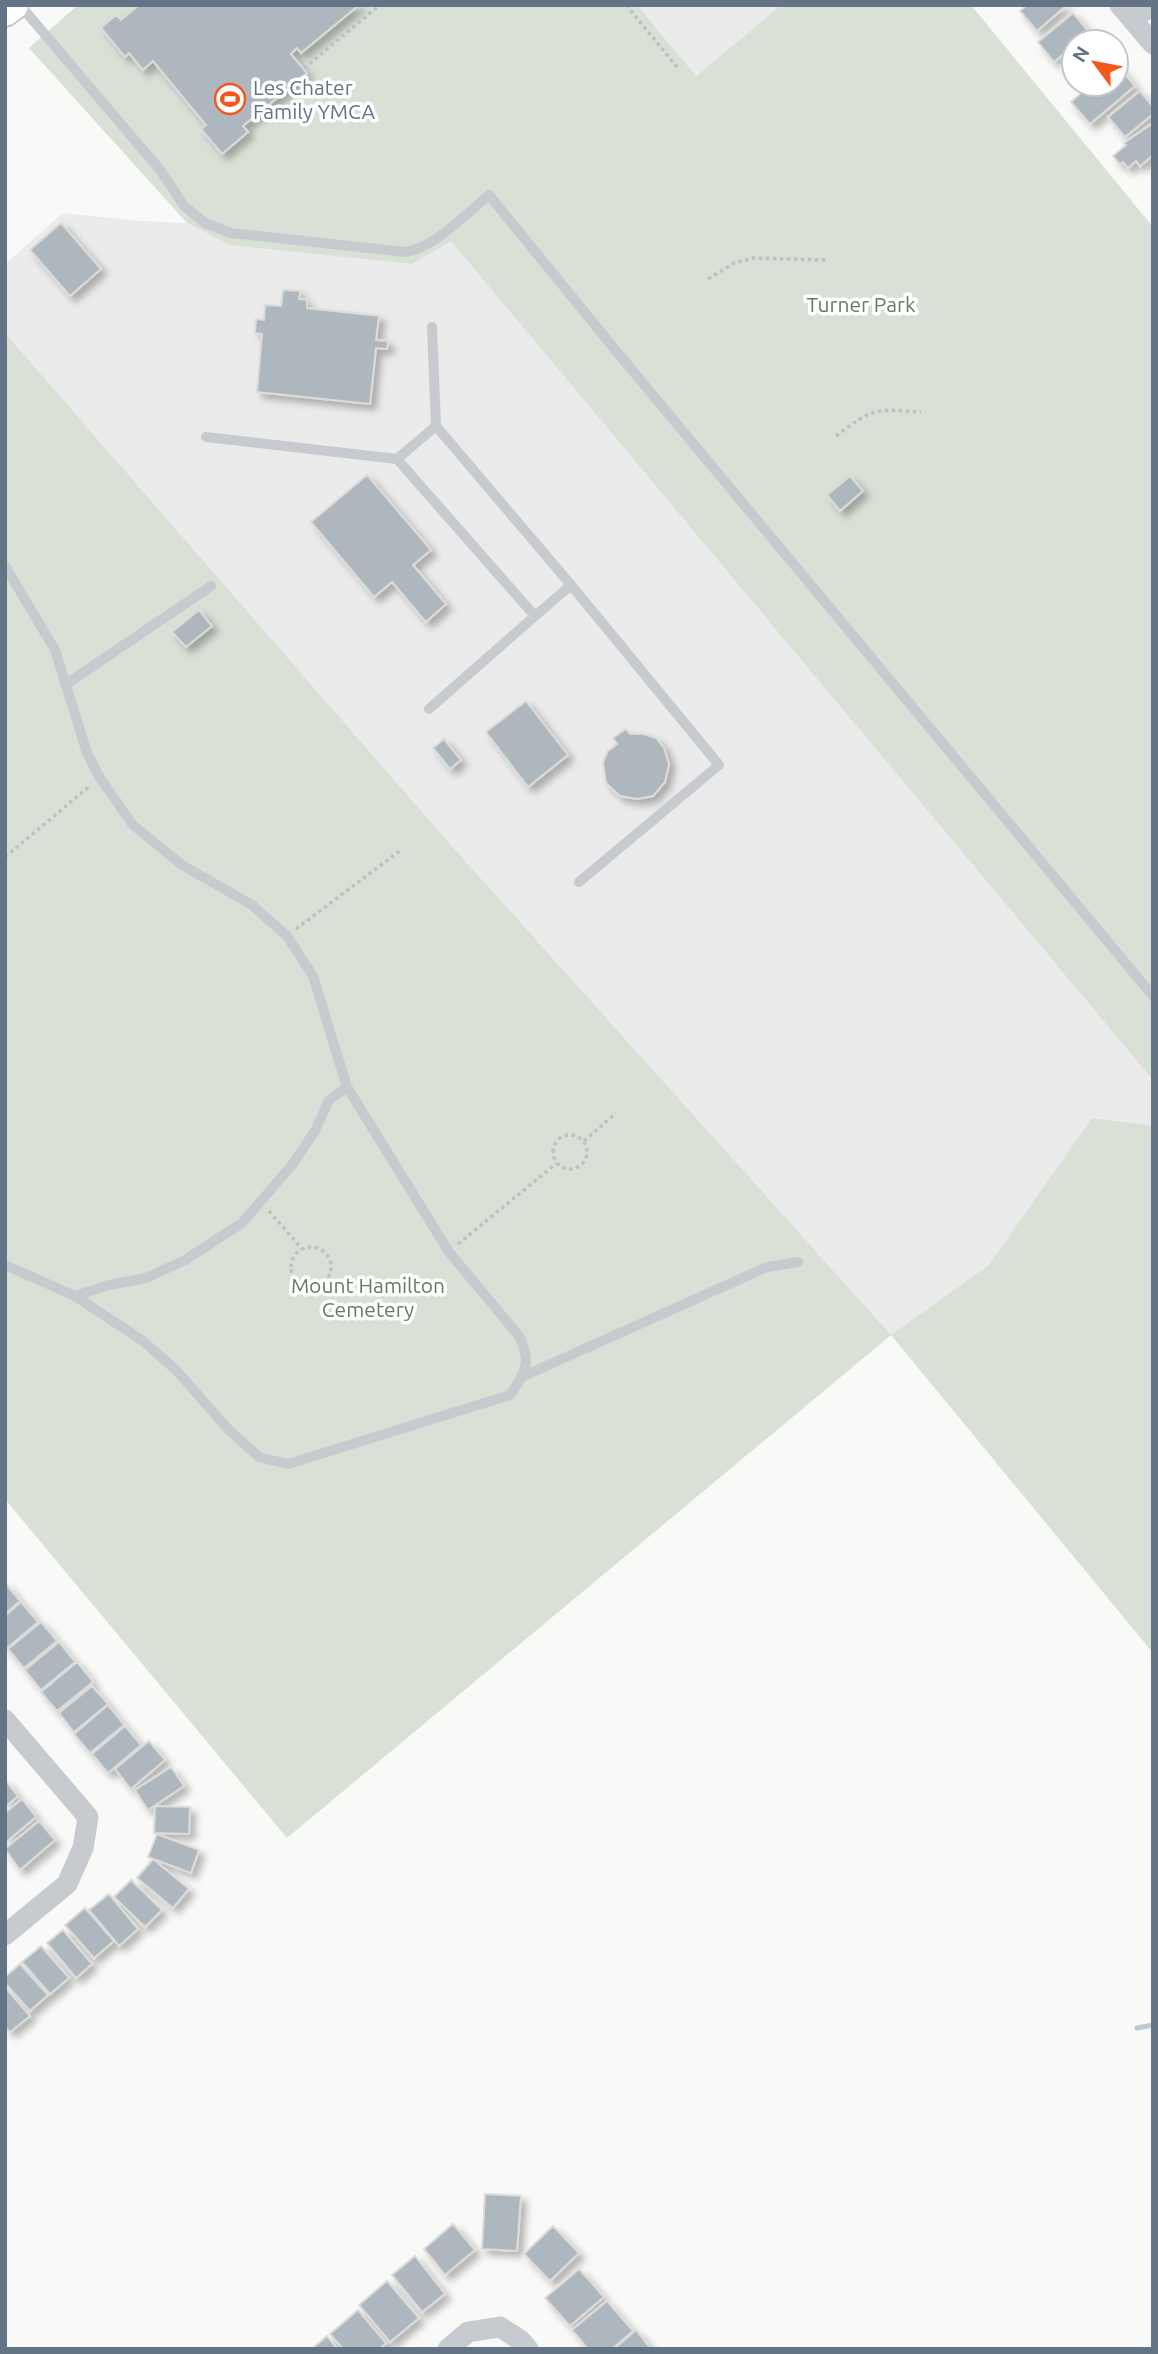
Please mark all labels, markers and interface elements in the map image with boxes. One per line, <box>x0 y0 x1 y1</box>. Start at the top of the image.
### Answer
north arrow <box>1060 28 1130 98</box>
text: N <box>1067 42 1094 66</box>
place label: Les Chater Family YMCA <box>253 75 375 123</box>
sports icon: Les Chater Family YMCA <box>213 82 247 116</box>
park label: Turner Park <box>806 292 916 316</box>
park label: Mount Hamilton Cemetery <box>291 1273 445 1321</box>

